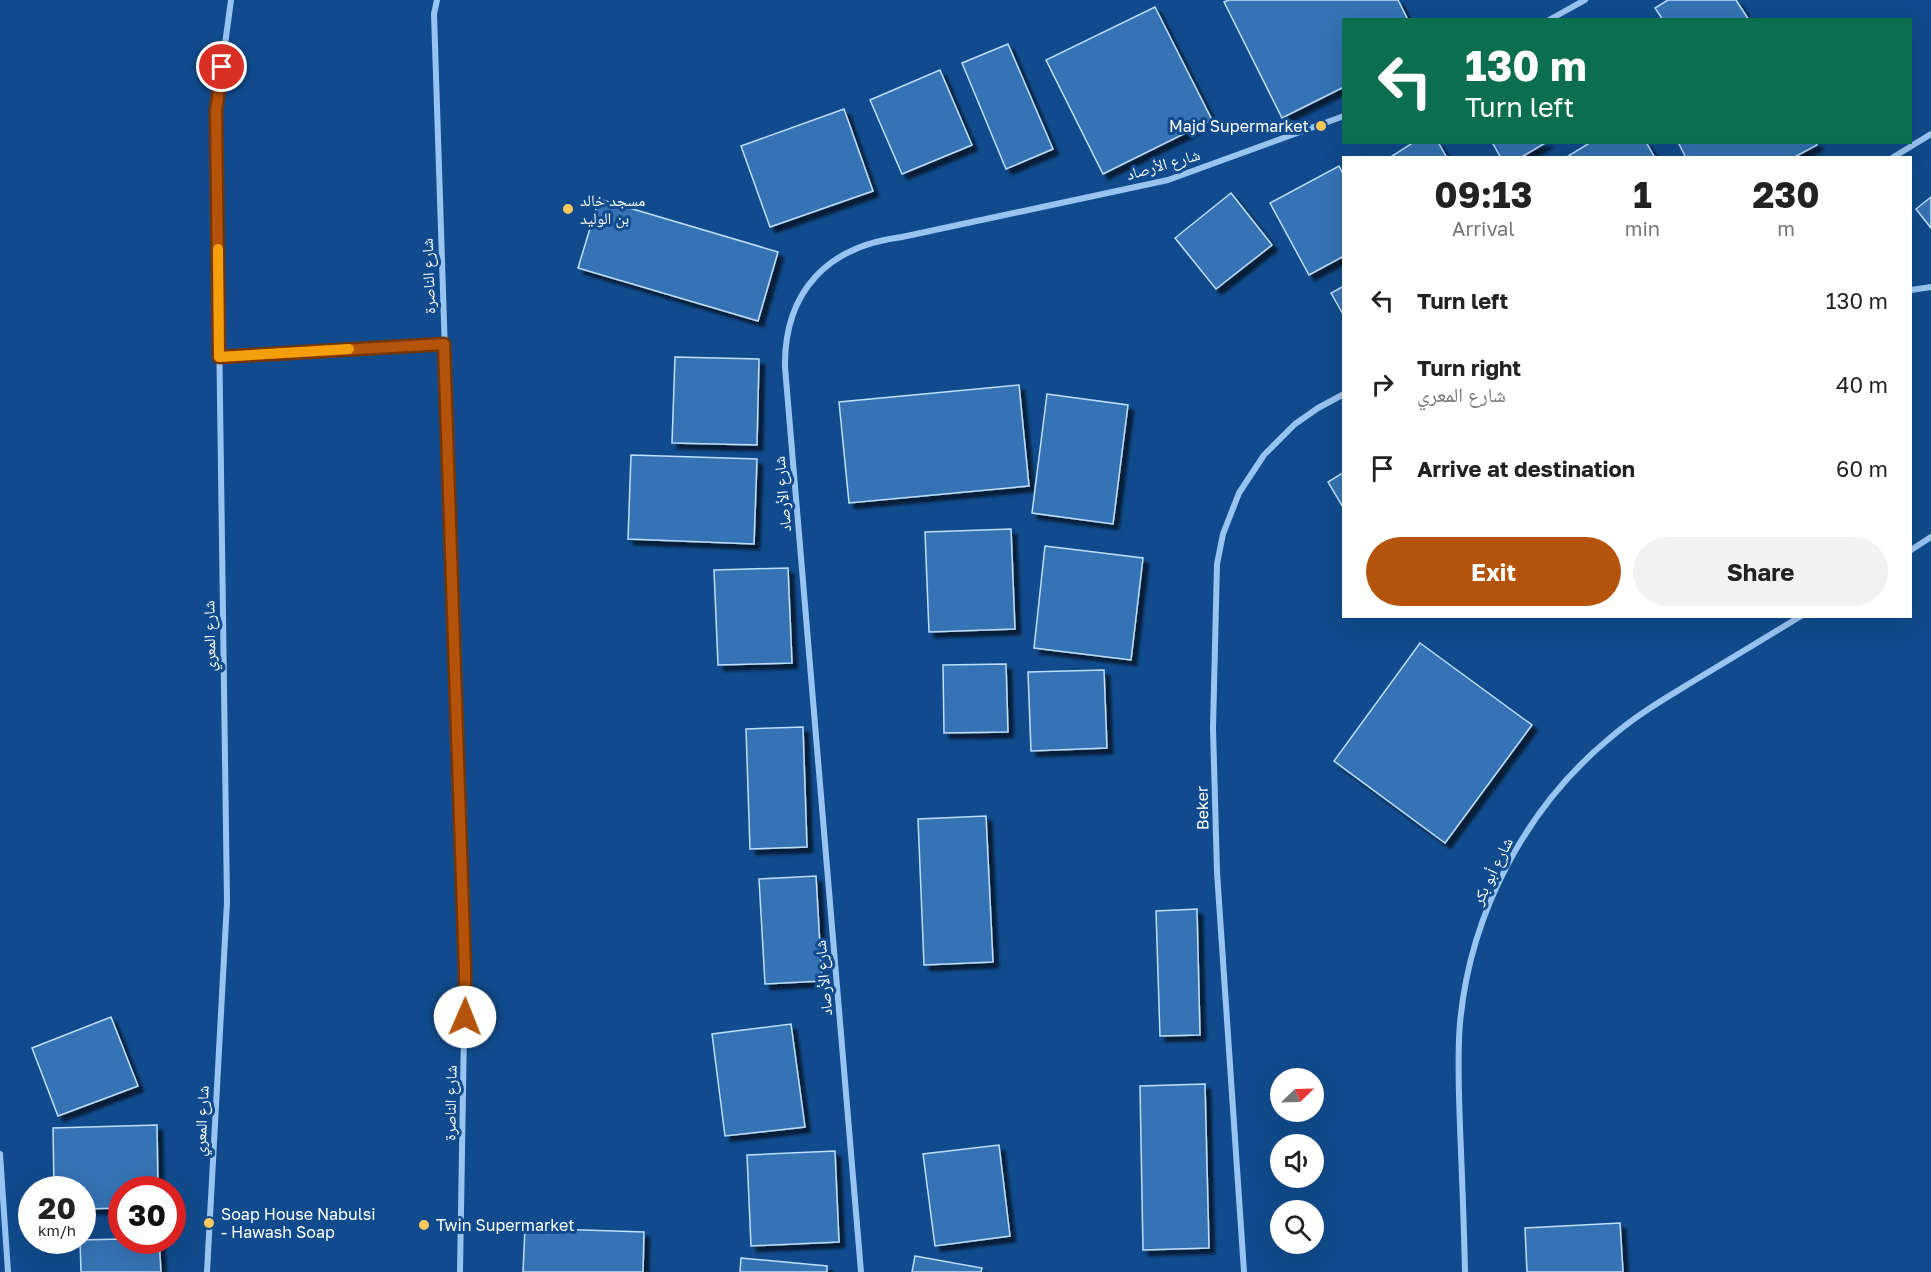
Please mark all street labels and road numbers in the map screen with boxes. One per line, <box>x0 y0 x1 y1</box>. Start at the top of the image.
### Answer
street label: شارع الأرصاد <box>1124 144 1203 185</box>
street label: شارع الناصرة <box>417 238 440 314</box>
street label: شارع الأرصاد <box>769 455 796 533</box>
street label: شارع المعري <box>198 600 223 672</box>
street label: Beker <box>1192 786 1212 830</box>
street label: شارع أبو بكر <box>1467 834 1518 909</box>
street label: شارع الأرصاد <box>810 939 837 1017</box>
street label: شارع الناصرة <box>439 1065 462 1141</box>
street label: شارع المعري <box>189 1085 216 1157</box>

